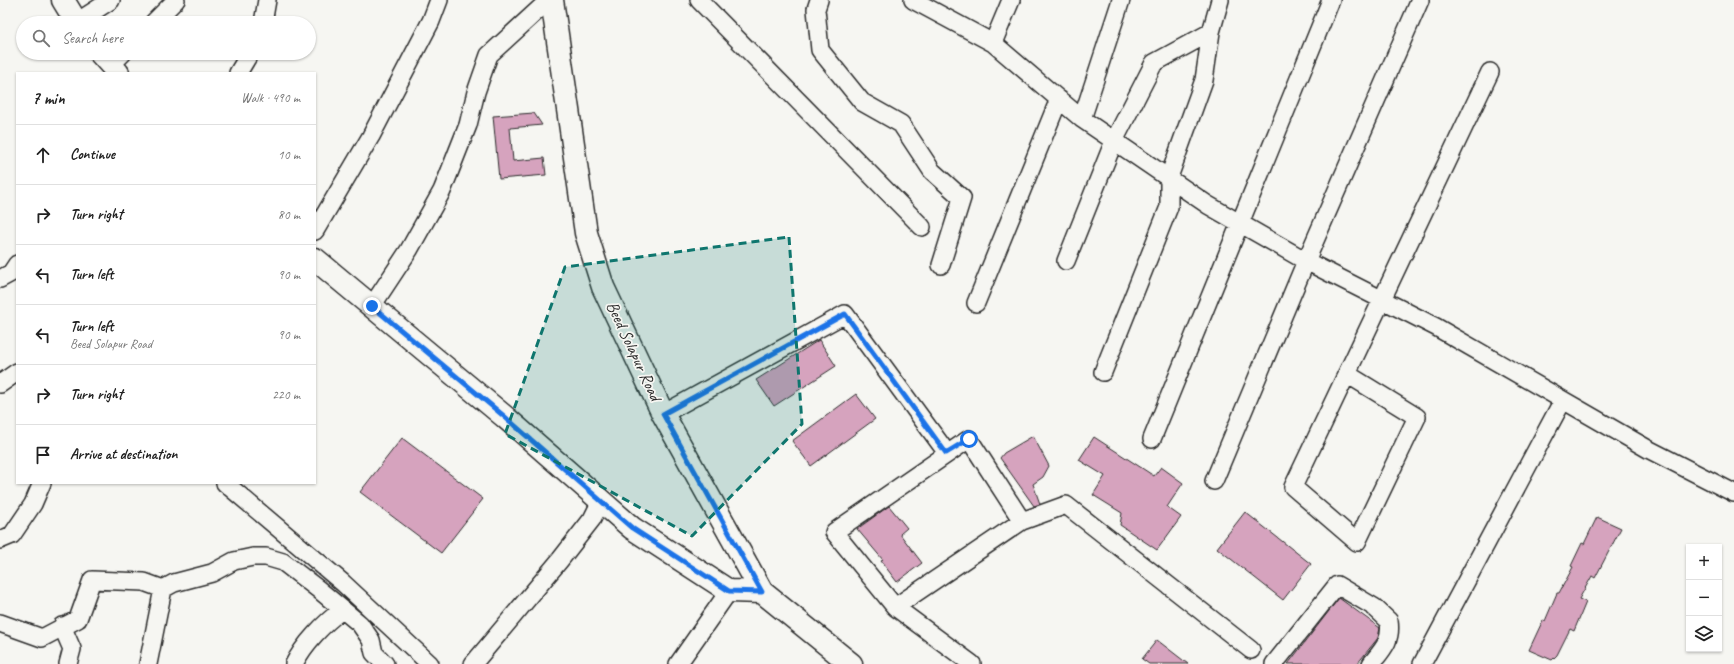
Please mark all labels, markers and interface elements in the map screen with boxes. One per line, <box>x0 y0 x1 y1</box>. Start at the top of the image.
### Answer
search box <box>16 16 316 60</box>
icon: search <box>30 27 52 49</box>
text: Search here <box>62 29 123 48</box>
text: 7 min <box>32 88 65 109</box>
text: Walk · 490 m <box>241 90 300 106</box>
icon: ahead <box>32 144 54 166</box>
text: Continue <box>70 145 115 164</box>
text: 10 m <box>278 147 300 163</box>
icon: right <box>32 204 54 226</box>
text: Turn right <box>70 205 123 224</box>
text: 80 m <box>278 207 300 223</box>
icon: left <box>32 264 54 286</box>
text: Turn left <box>70 265 113 284</box>
text: 90 m <box>278 267 300 283</box>
route end <box>363 297 381 315</box>
street label: Beed Solapur Road <box>602 298 668 407</box>
text: Turn left <box>70 317 113 336</box>
icon: left <box>32 324 54 346</box>
text: 90 m <box>278 327 300 343</box>
text: Beed Solapur Road <box>70 336 152 352</box>
icon: right <box>32 384 54 406</box>
text: Turn right <box>70 385 123 404</box>
text: 220 m <box>272 387 300 403</box>
route start <box>960 430 978 448</box>
icon: arrive <box>32 444 54 466</box>
text: Arrive at destination <box>70 445 177 464</box>
map controls <box>1686 544 1722 652</box>
button: + <box>1686 544 1722 580</box>
button: − <box>1686 580 1722 616</box>
button: layers <box>1686 616 1722 652</box>

